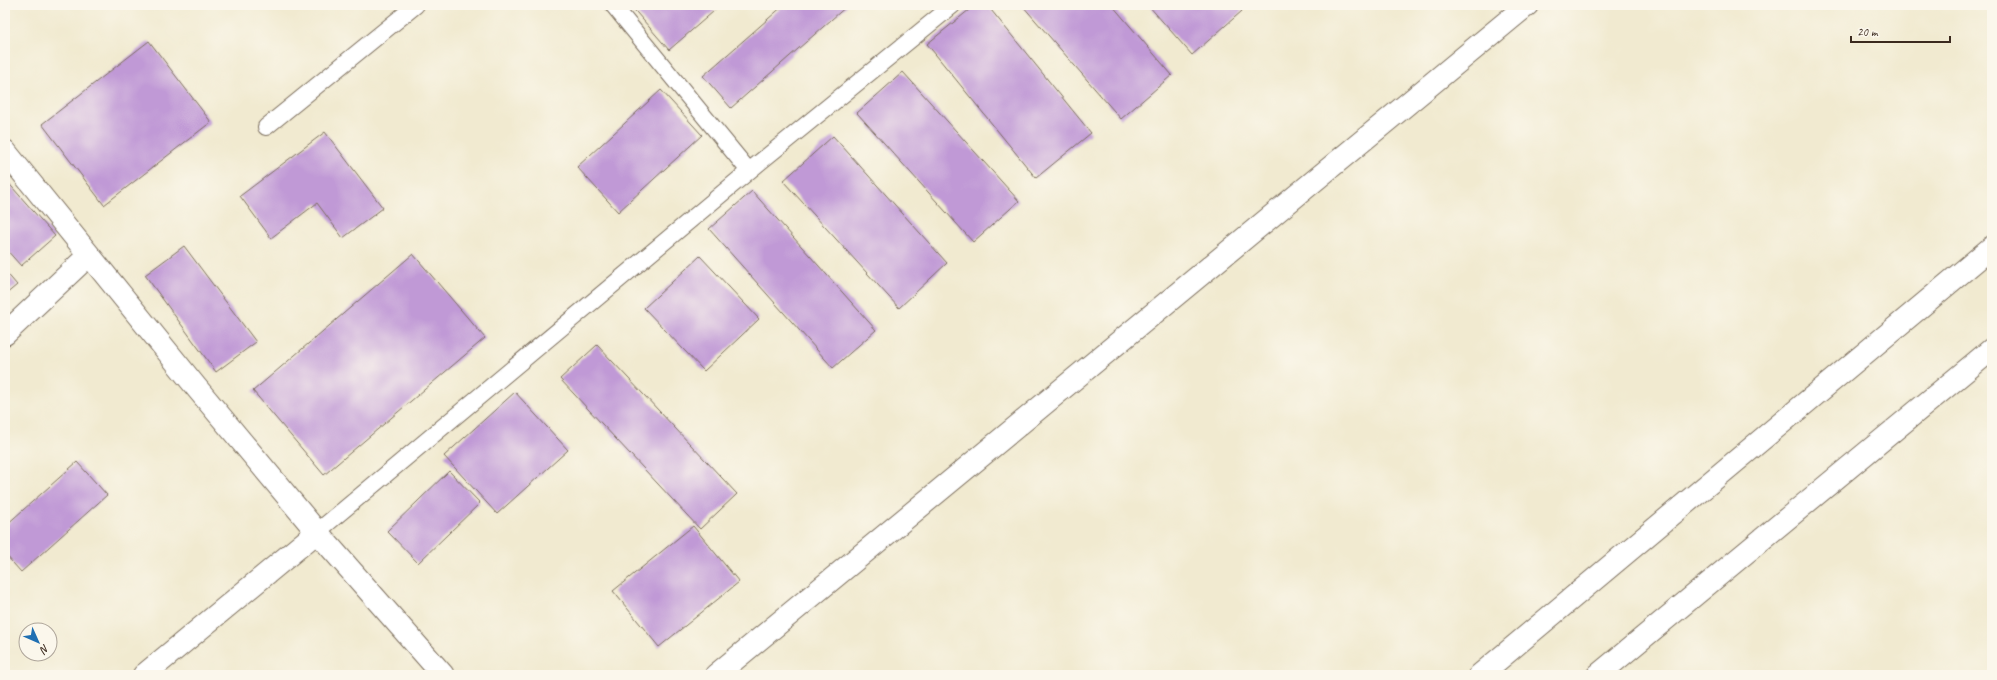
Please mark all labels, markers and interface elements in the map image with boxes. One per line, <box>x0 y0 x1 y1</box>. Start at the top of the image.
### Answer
scale bar <box>1851 18 1950 44</box>
text: 20 m <box>1857 24 1879 40</box>
north arrow <box>18 622 58 662</box>
text: N <box>36 642 52 658</box>

